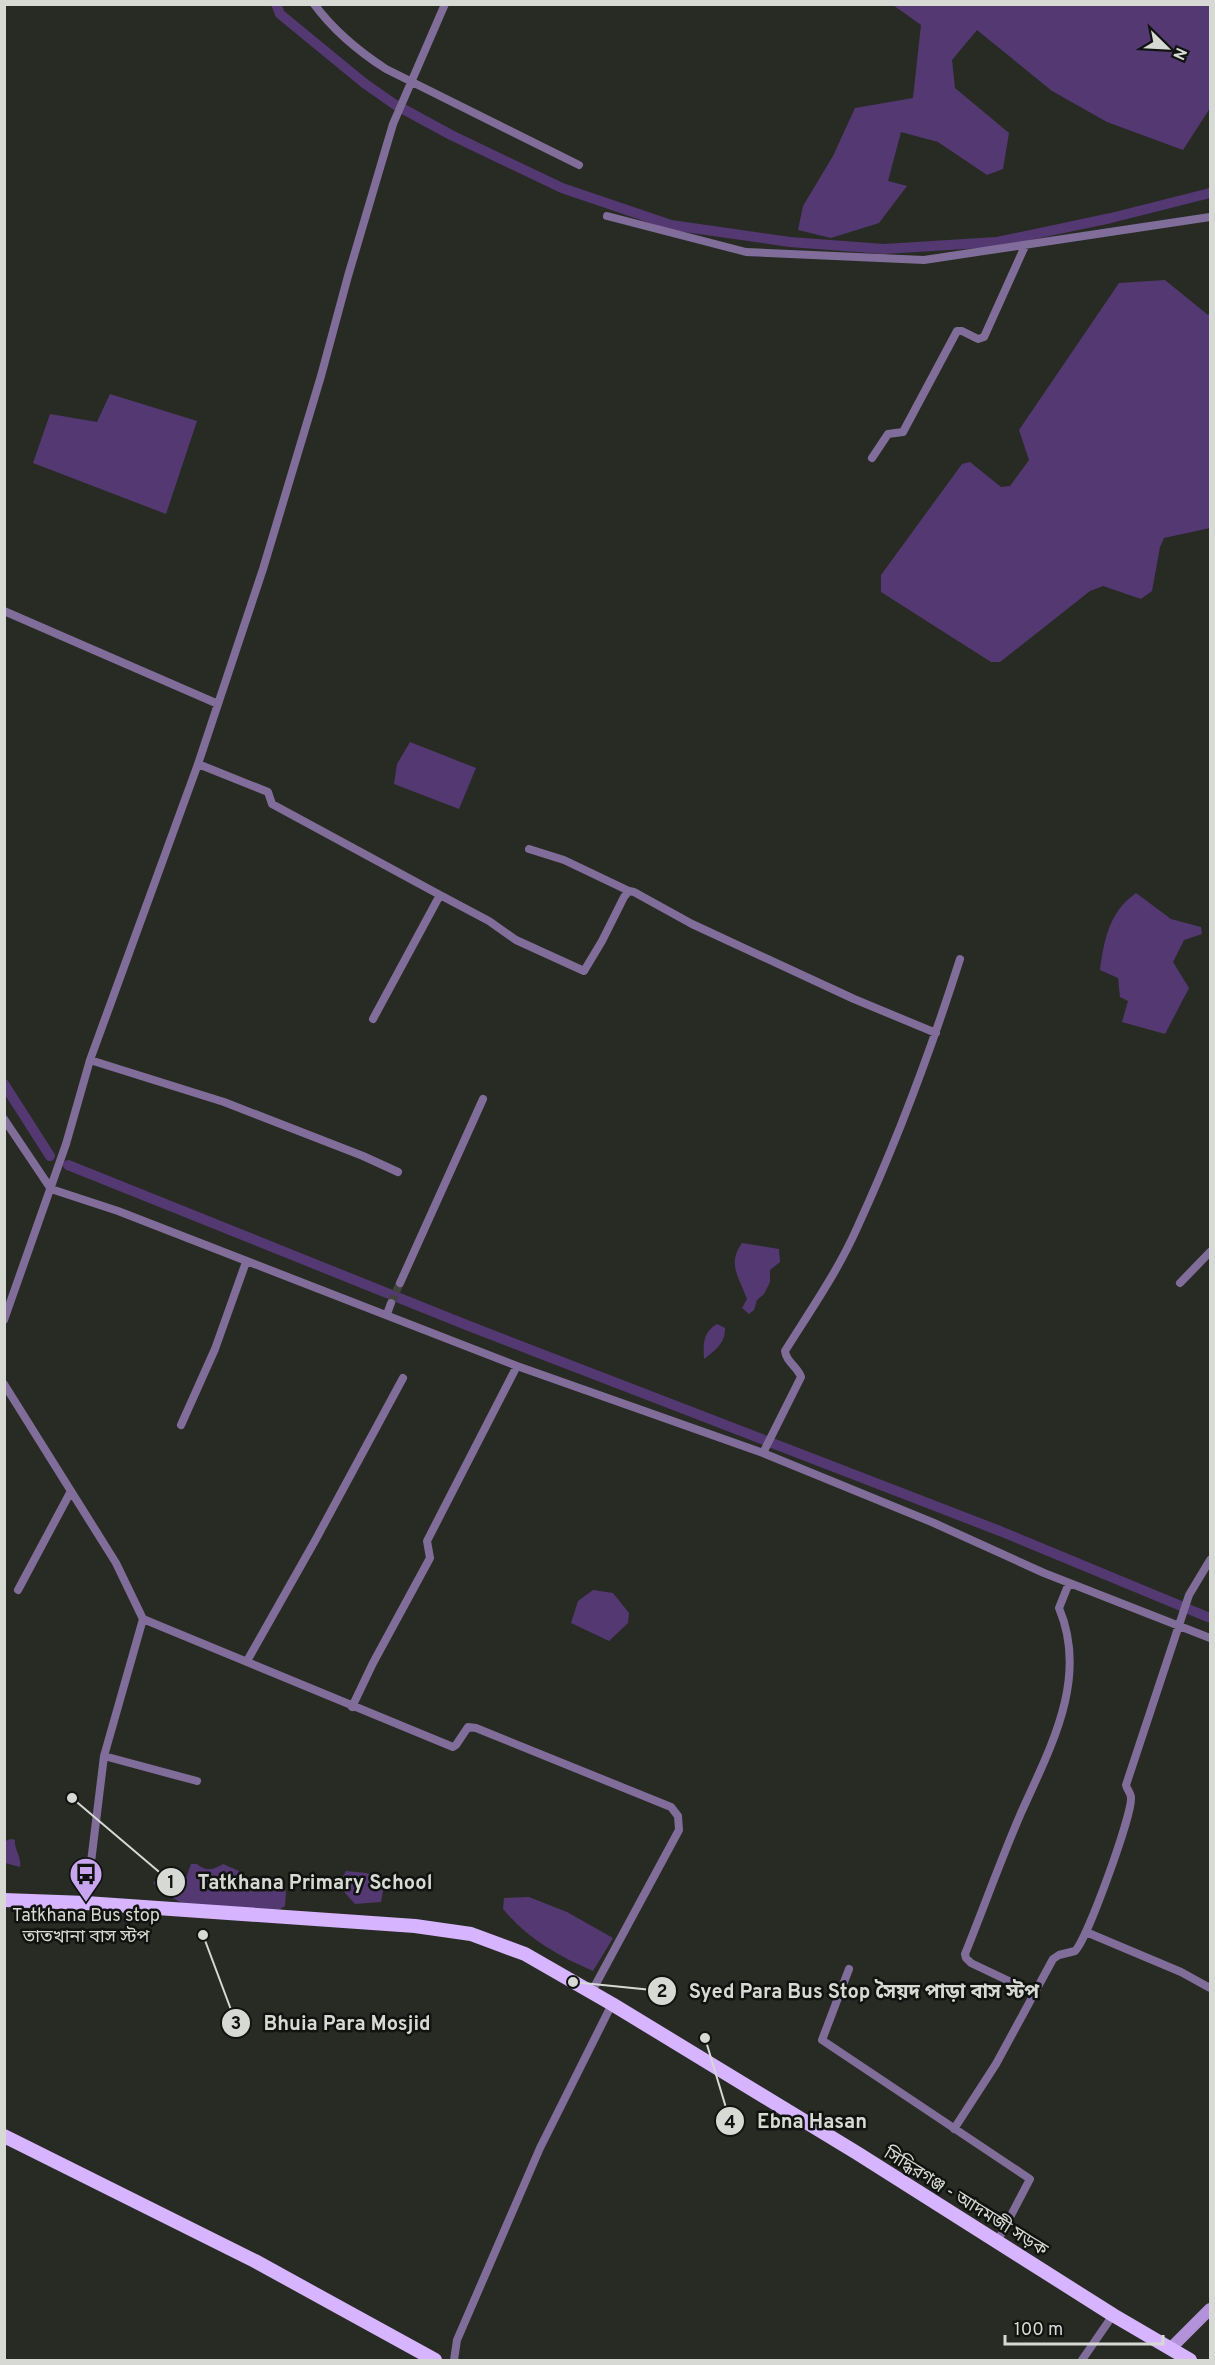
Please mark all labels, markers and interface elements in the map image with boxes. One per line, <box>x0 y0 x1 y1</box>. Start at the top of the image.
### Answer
north arrow <box>1137 18 1197 78</box>
text: N <box>1167 44 1190 63</box>
bus stop icon: Tatkhana Bus stop তাতখানা বাস স্টপ <box>68 1856 104 1903</box>
callout: Tatkhana Primary School <box>156 1863 445 1901</box>
text: Tatkhana Primary School <box>198 1871 432 1897</box>
text: 1 <box>167 1872 175 1895</box>
place label: Tatkhana Bus stop তাতখানা বাস স্টপ <box>12 1905 160 1949</box>
callout: Syed Para Bus Stop সৈয়দ পাড়া বাস স্টপ <box>647 1972 1052 2010</box>
text: Syed Para Bus Stop সৈয়দ পাড়া বাস স্টপ <box>689 1979 1039 2006</box>
text: 2 <box>656 1981 668 2004</box>
callout: Bhuia Para Mosjid <box>221 2004 443 2042</box>
text: Bhuia Para Mosjid <box>263 2012 431 2038</box>
text: 3 <box>231 2013 241 2036</box>
callout: Ebna Hasan <box>715 2102 879 2140</box>
text: Ebna Hasan <box>757 2110 867 2136</box>
text: 4 <box>724 2112 736 2135</box>
street label: সিদ্ধিরগঞ্জ - আদমজী সড়ক <box>878 2142 1052 2262</box>
scale bar <box>1005 2308 1162 2346</box>
text: 100 m <box>1014 2319 1063 2342</box>

